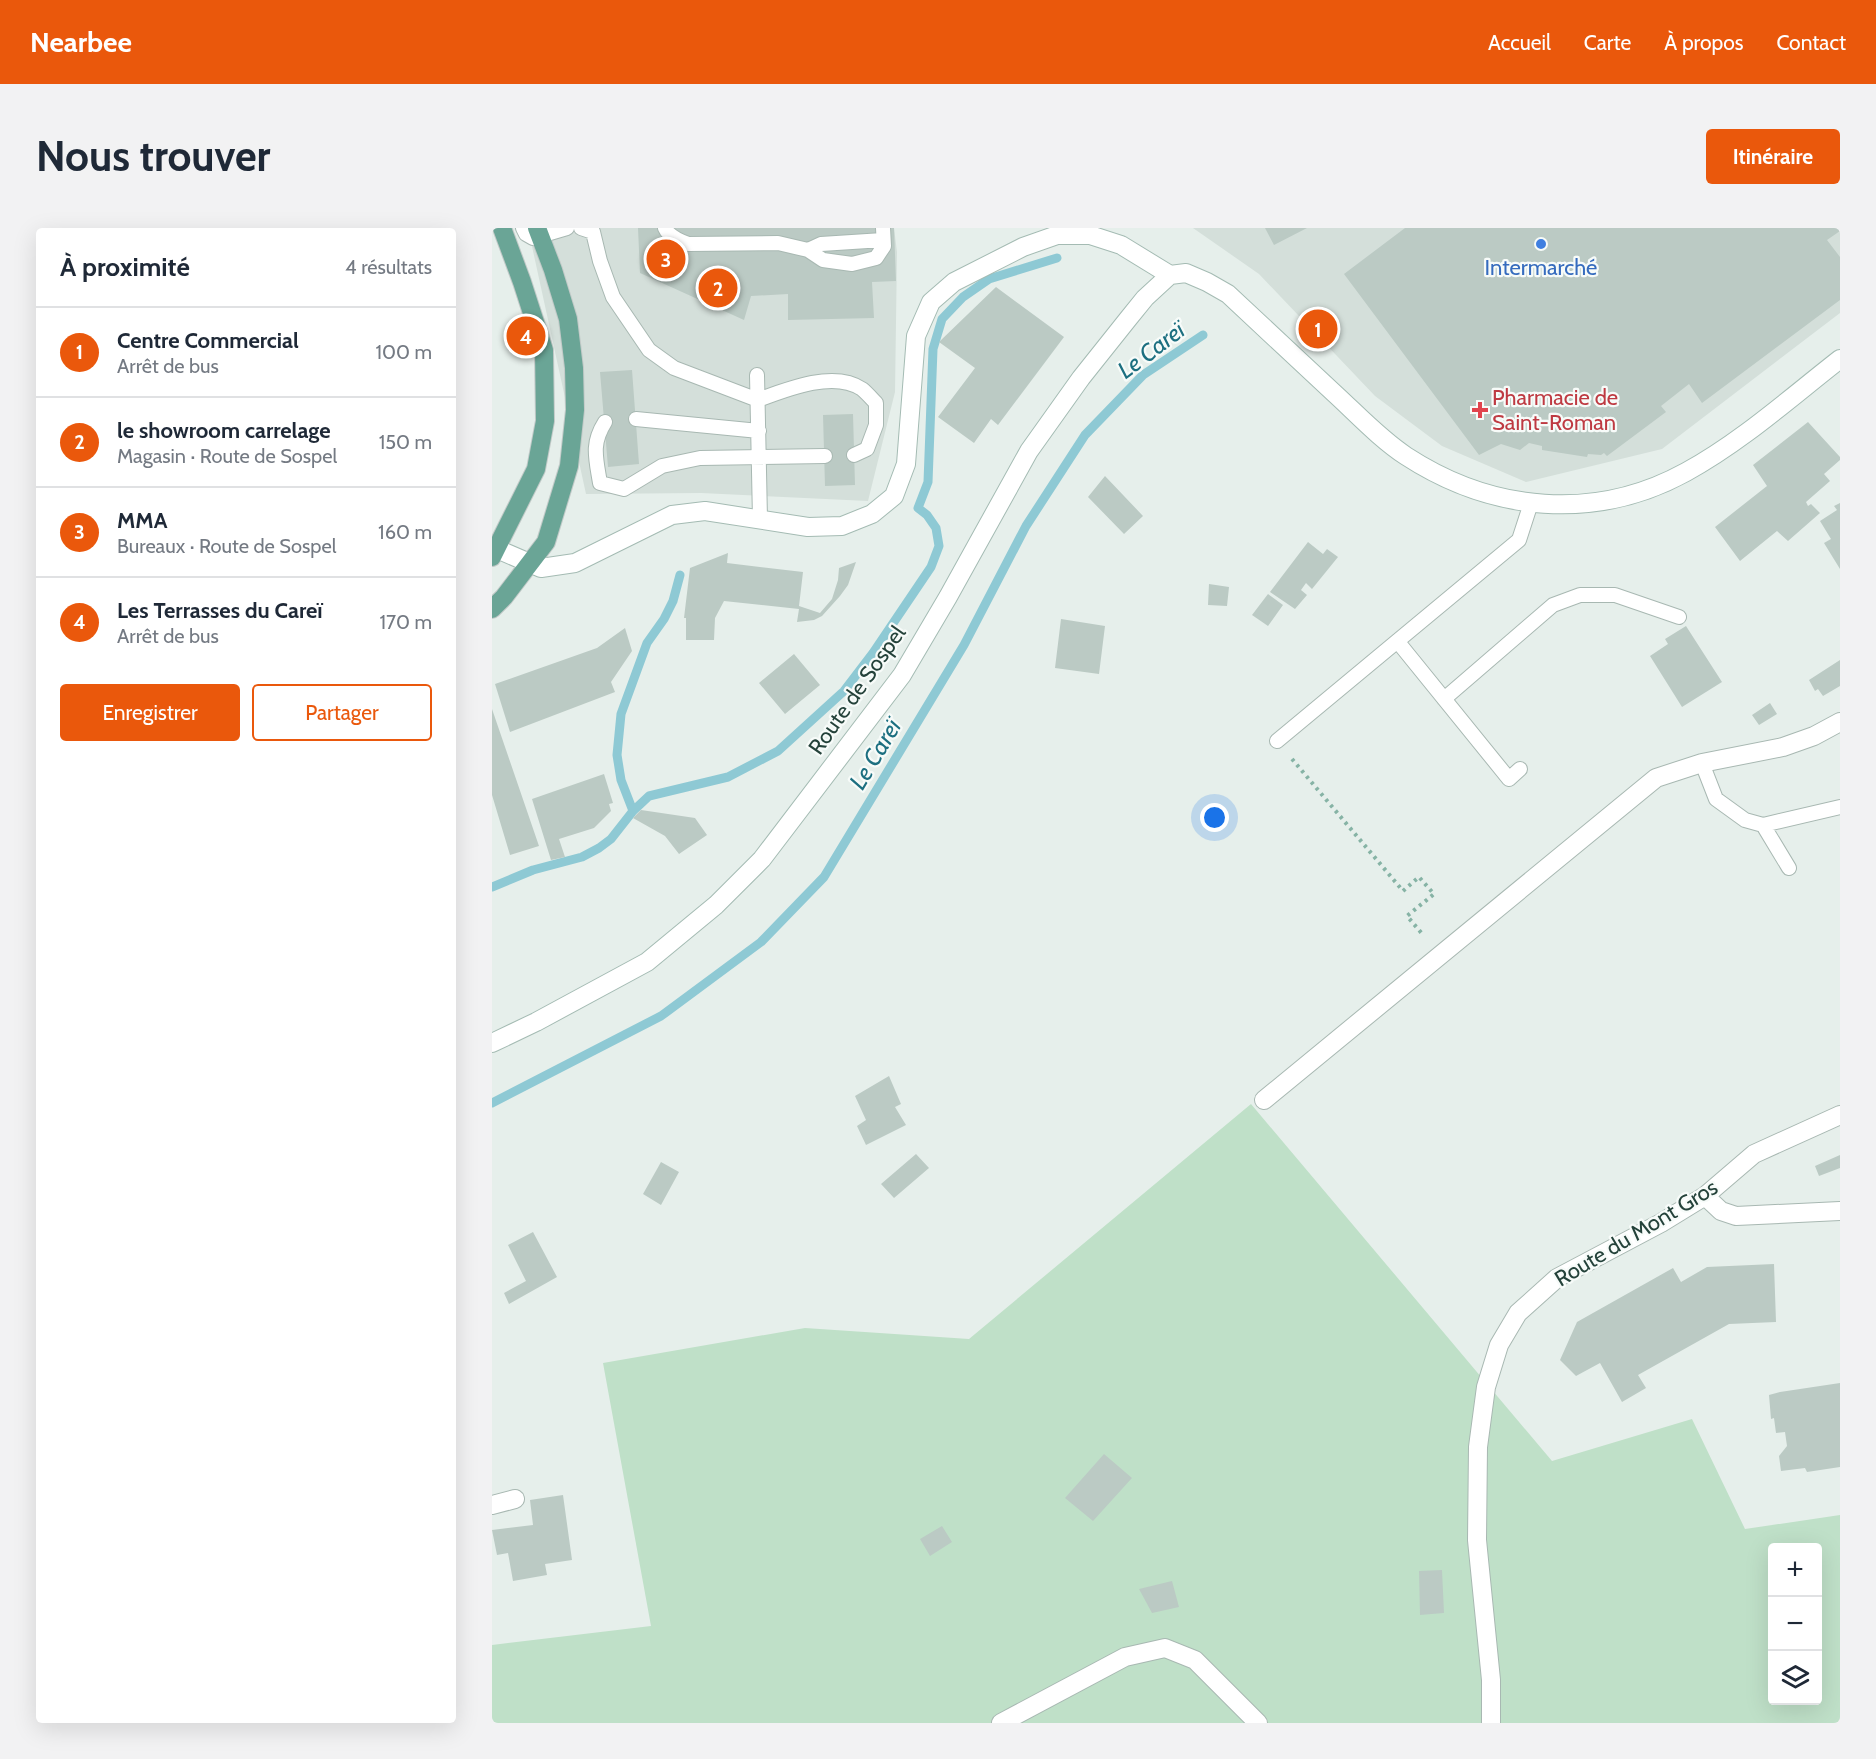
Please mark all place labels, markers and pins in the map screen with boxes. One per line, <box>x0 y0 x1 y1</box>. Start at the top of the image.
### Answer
pin: 3 <box>646 237 686 282</box>
marker: Intermarché <box>1534 237 1548 251</box>
place label: Intermarché <box>1485 254 1597 281</box>
pin: 2 <box>698 266 738 310</box>
pin: 1 <box>1298 306 1338 352</box>
pin: 4 <box>507 314 546 358</box>
place label: Pharmacie de Saint-Roman <box>1492 384 1618 436</box>
marker: Pharmacie de Saint-Roman <box>1473 403 1487 417</box>

